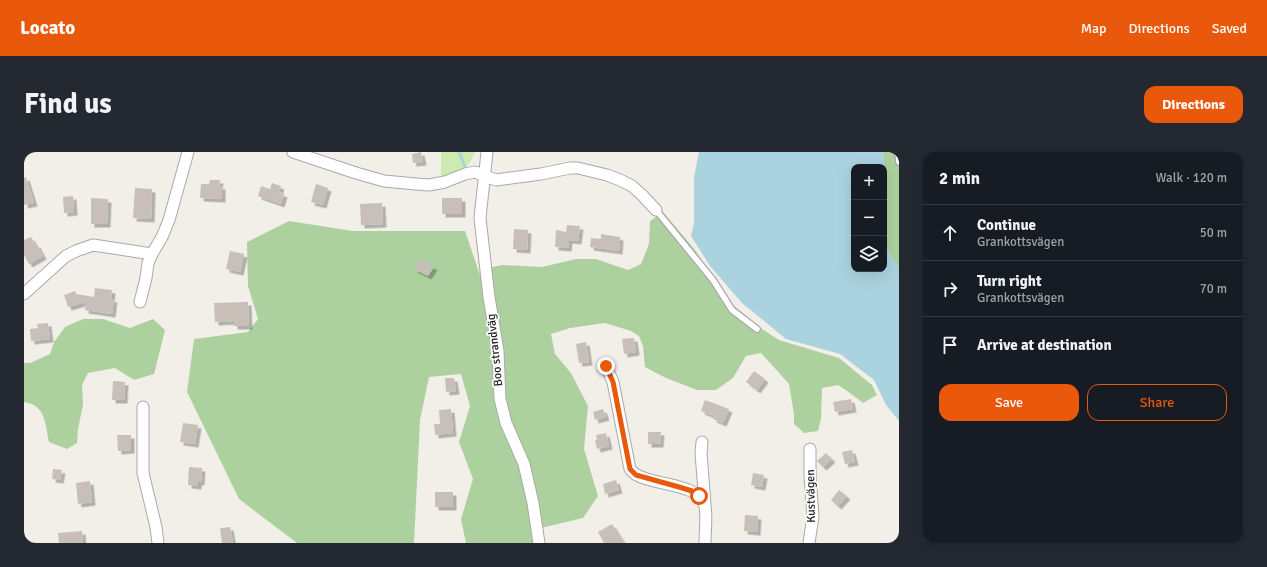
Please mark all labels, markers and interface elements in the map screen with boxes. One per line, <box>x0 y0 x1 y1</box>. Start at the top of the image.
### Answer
text: Locato <box>20 16 75 40</box>
text: Map <box>1081 20 1107 37</box>
text: Directions <box>1129 20 1190 37</box>
text: Saved <box>1212 20 1247 37</box>
button: Directions <box>1144 86 1243 123</box>
text: Find us <box>24 87 112 121</box>
map controls <box>851 164 887 272</box>
button: + <box>851 164 887 200</box>
text: 2 min <box>939 168 980 189</box>
text: Walk · 120 m <box>1156 170 1227 186</box>
button: − <box>851 200 887 236</box>
text: Continue <box>977 216 1036 234</box>
icon: ahead <box>939 222 961 244</box>
text: 50 m <box>1200 225 1227 241</box>
text: Grankottsvägen <box>977 234 1064 250</box>
button: layers <box>851 236 887 272</box>
text: Turn right <box>977 272 1042 290</box>
icon: right <box>939 278 961 300</box>
text: 70 m <box>1200 281 1227 297</box>
text: Grankottsvägen <box>977 290 1064 306</box>
street label: Boo strandväg <box>484 313 506 387</box>
icon: arrive <box>939 334 961 356</box>
text: Arrive at destination <box>977 336 1112 354</box>
route end <box>597 357 615 375</box>
button: Save <box>939 384 1079 421</box>
button: Share <box>1087 384 1227 421</box>
street label: Kustvägen <box>803 469 819 523</box>
route start <box>690 487 708 505</box>

